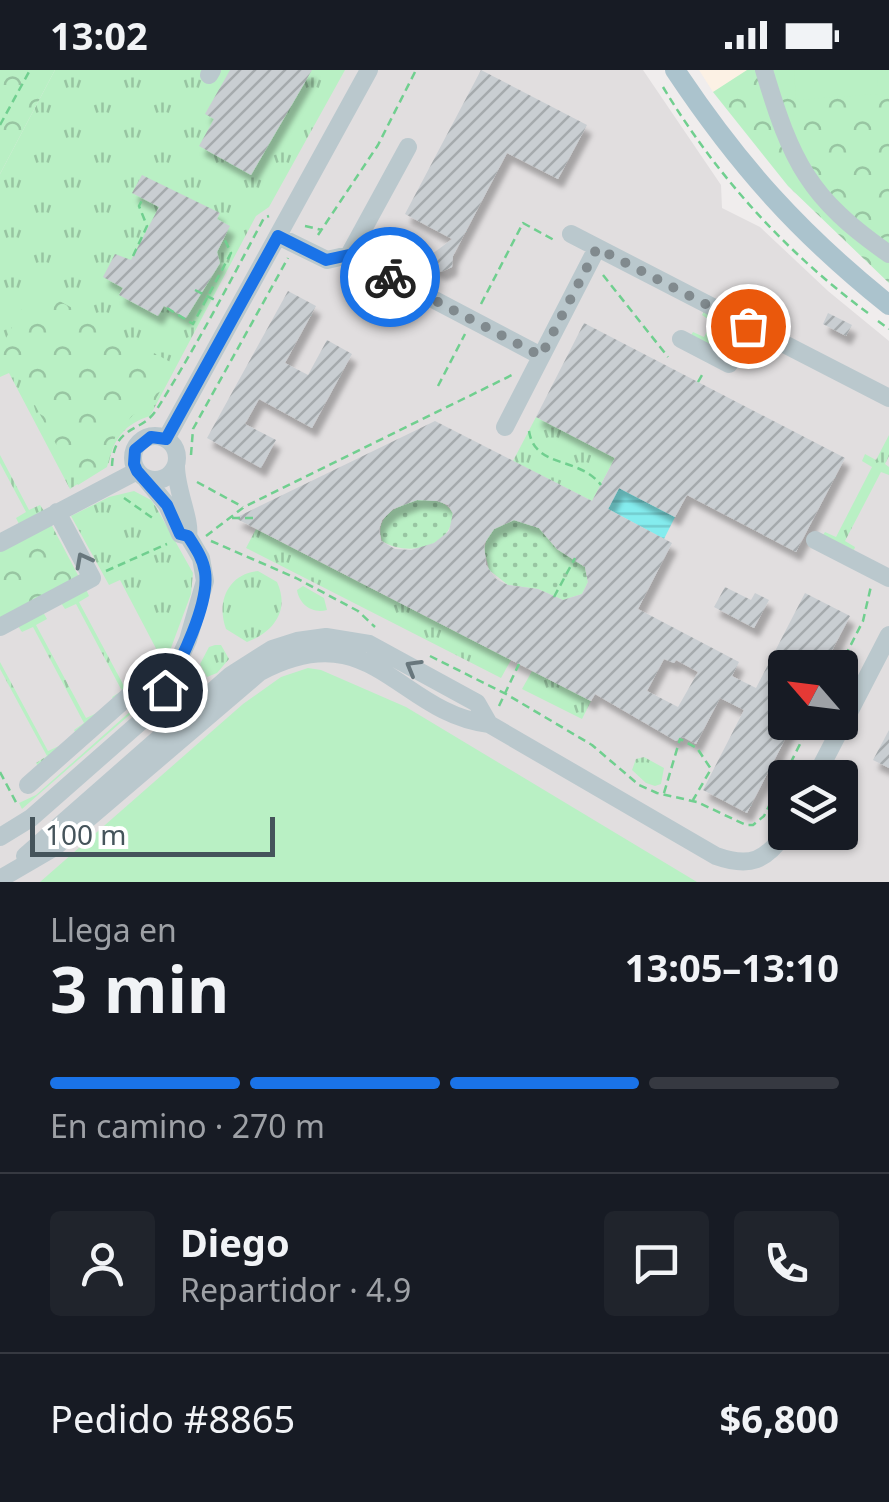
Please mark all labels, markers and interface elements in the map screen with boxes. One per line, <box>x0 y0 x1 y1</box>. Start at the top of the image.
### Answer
text: 13:02 <box>50 9 148 61</box>
courier <box>340 227 440 327</box>
icon: bike <box>363 250 418 305</box>
pin <box>706 284 791 369</box>
icon: bag <box>721 299 776 354</box>
one-way arrow <box>76 553 95 571</box>
pin <box>123 648 208 733</box>
north arrow <box>768 650 858 740</box>
map controls <box>768 650 858 850</box>
one-way arrow <box>406 659 424 679</box>
icon: home <box>138 663 193 718</box>
button: layers <box>768 760 858 850</box>
scale bar <box>30 812 275 856</box>
text: 100 m <box>45 815 127 853</box>
text: Llega en <box>50 908 177 951</box>
text: 13:05–13:10 <box>625 941 839 993</box>
text: 3 min <box>50 944 229 1032</box>
text: En camino · 270 m <box>50 1104 325 1147</box>
button: person <box>50 1211 155 1316</box>
button: chat <box>604 1211 709 1316</box>
button: phone <box>734 1211 839 1316</box>
text: Diego <box>180 1216 290 1268</box>
text: Repartidor · 4.9 <box>180 1268 411 1311</box>
text: Pedido #8865 <box>50 1392 295 1444</box>
text: $6,800 <box>719 1392 839 1444</box>

